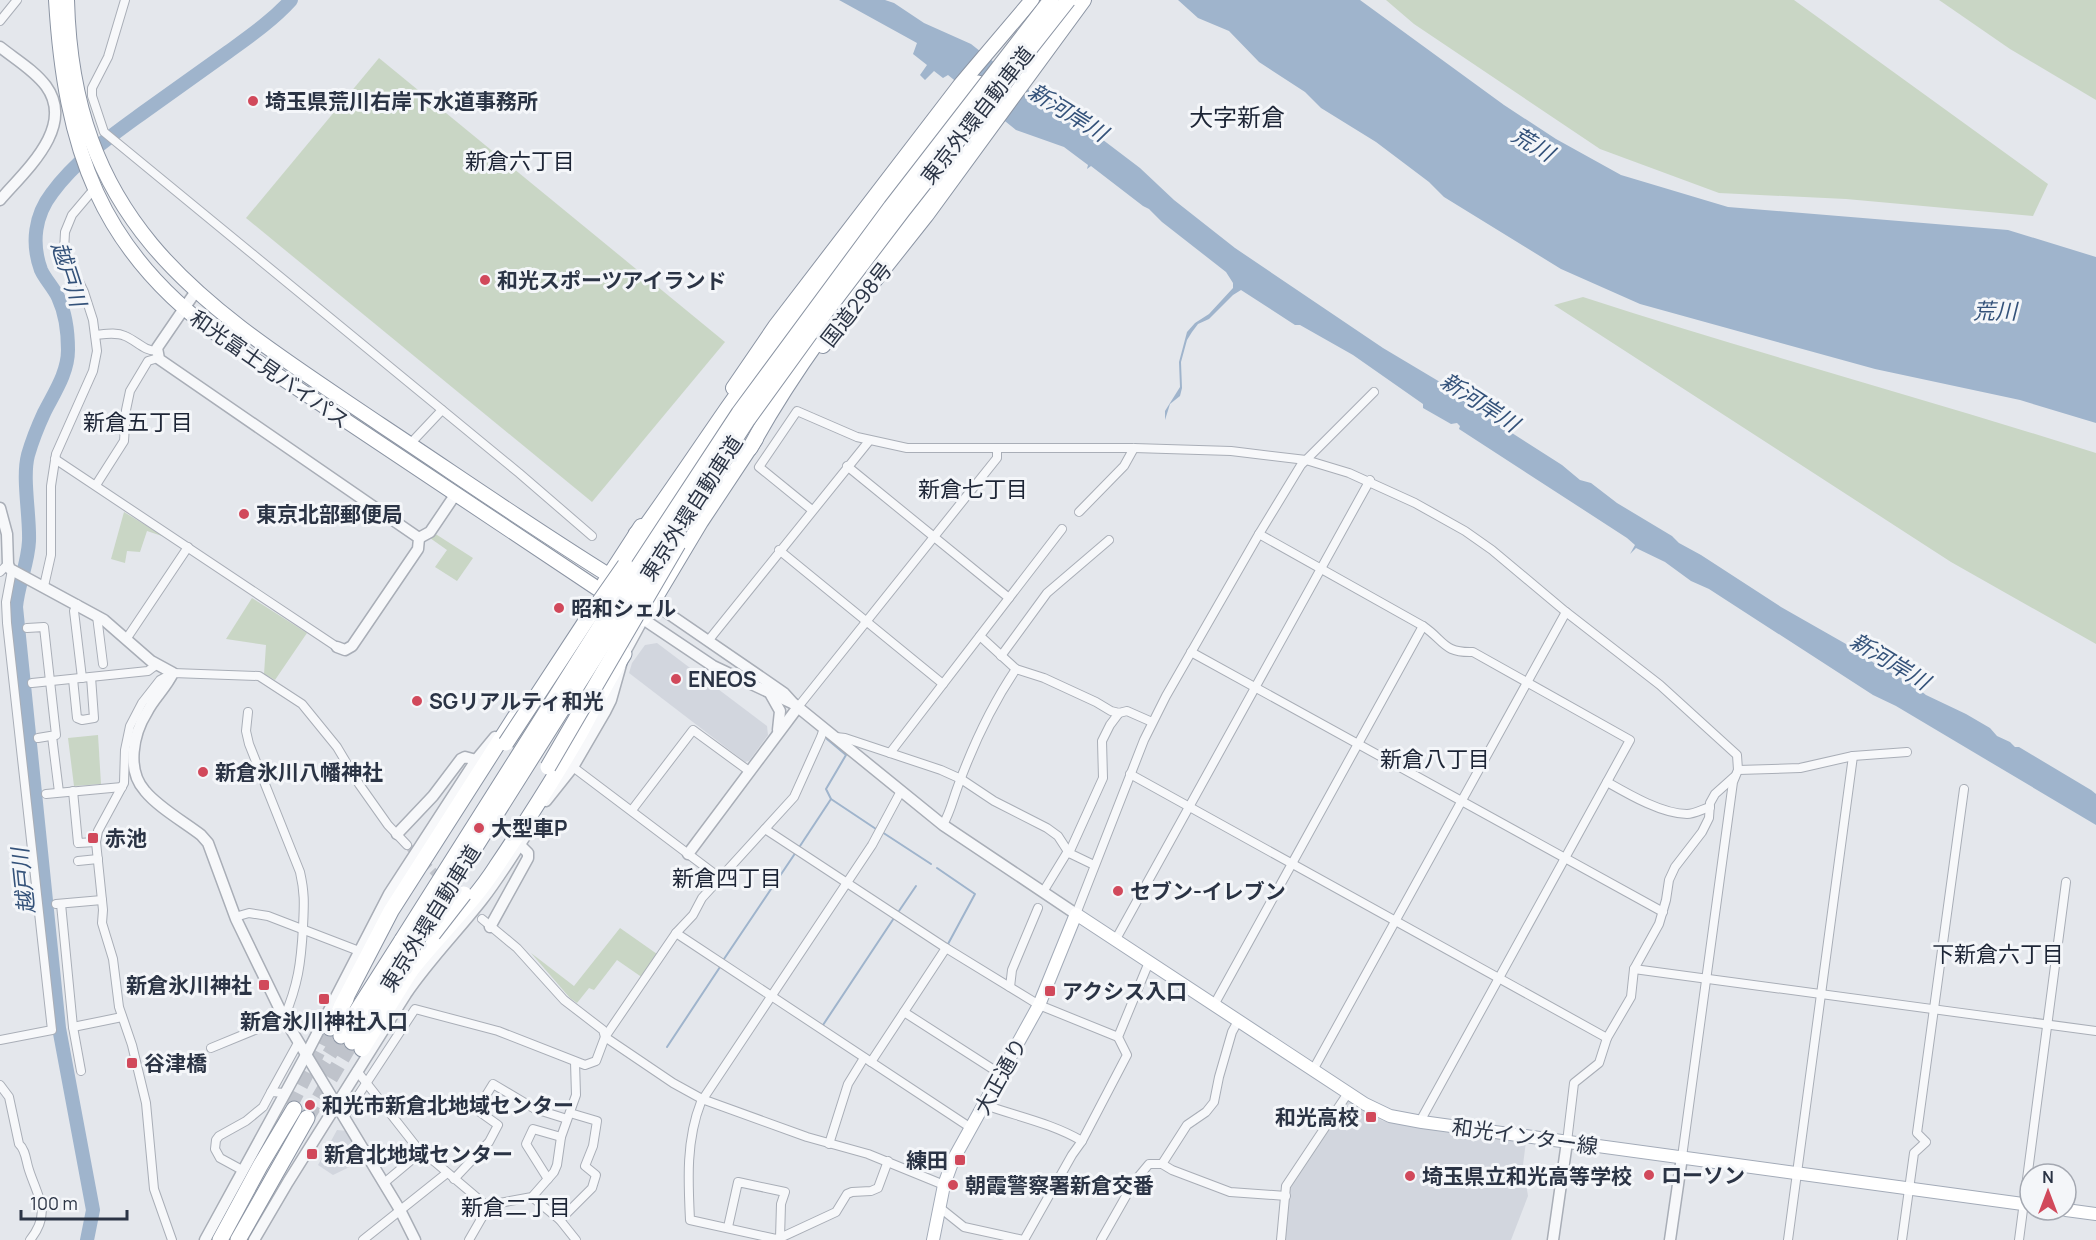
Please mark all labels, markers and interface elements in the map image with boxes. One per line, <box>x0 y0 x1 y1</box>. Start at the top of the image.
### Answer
street label: 東京外環自動車道 <box>914 40 1040 190</box>
water label: 新河岸川 <box>1023 76 1115 149</box>
place label: 埼玉県荒川右岸下水道事務所 <box>265 87 538 115</box>
marker: 埼玉県荒川右岸下水道事務所 <box>246 94 260 108</box>
district label: 大字新倉 <box>1189 100 1285 133</box>
water label: 荒川 <box>1506 120 1561 169</box>
district label: 新倉六丁目 <box>465 146 575 176</box>
water label: 越戸川 <box>45 238 94 312</box>
street label: 国道298号 <box>814 256 898 352</box>
place label: 和光スポーツアイランド <box>497 266 727 294</box>
marker: 和光スポーツアイランド <box>478 273 492 287</box>
water label: 荒川 <box>1973 296 2019 326</box>
street label: 和光富士見バイパス <box>185 303 355 435</box>
water label: 新河岸川 <box>1435 365 1527 440</box>
district label: 新倉五丁目 <box>83 407 193 437</box>
street label: 東京外環自動車道 <box>634 430 748 586</box>
district label: 新倉七丁目 <box>918 474 1028 504</box>
place label: 東京北部郵便局 <box>256 500 403 528</box>
marker: 東京北部郵便局 <box>237 507 251 521</box>
place label: 昭和シェル <box>571 594 676 622</box>
marker: 昭和シェル <box>552 601 566 615</box>
water label: 新河岸川 <box>1845 625 1937 698</box>
place label: ENEOS <box>688 665 757 693</box>
marker: ENEOS <box>669 672 683 686</box>
place label: SGリアルティ和光 <box>429 687 604 715</box>
marker: SGリアルティ和光 <box>410 694 424 708</box>
district label: 新倉八丁目 <box>1380 744 1490 774</box>
place label: 新倉氷川八幡神社 <box>215 758 383 786</box>
marker: 新倉氷川八幡神社 <box>196 765 210 779</box>
place label: 大型車P <box>491 814 567 842</box>
marker: 大型車P <box>472 821 486 835</box>
place label: 赤池 <box>105 824 147 852</box>
marker: 赤池 <box>86 831 100 845</box>
street label: 東京外環自動車道 <box>374 839 486 997</box>
water label: 越戸川 <box>4 845 41 915</box>
district label: 新倉四丁目 <box>672 863 782 893</box>
place label: セブン-イレブン <box>1130 877 1286 905</box>
marker: セブン-イレブン <box>1111 884 1125 898</box>
district label: 下新倉六丁目 <box>1932 939 2064 969</box>
place label: 新倉氷川神社 <box>126 971 252 999</box>
place label: アクシス入口 <box>1062 977 1187 1005</box>
marker: 新倉氷川神社 <box>257 978 271 992</box>
marker: アクシス入口 <box>1043 984 1057 998</box>
marker: 新倉氷川神社入口 <box>317 992 331 1006</box>
place label: 新倉氷川神社入口 <box>240 1007 408 1035</box>
street label: 大正通り <box>967 1032 1033 1120</box>
place label: 谷津橋 <box>144 1049 207 1077</box>
marker: 谷津橋 <box>125 1056 139 1070</box>
place label: 和光市新倉北地域センター <box>322 1091 574 1119</box>
marker: 和光市新倉北地域センター <box>303 1098 317 1112</box>
place label: 和光高校 <box>1275 1103 1359 1131</box>
marker: 和光高校 <box>1364 1110 1378 1124</box>
street label: 和光インター線 <box>1450 1112 1600 1160</box>
place label: 新倉北地域センター <box>324 1140 513 1168</box>
place label: 練田 <box>906 1146 948 1174</box>
marker: 新倉北地域センター <box>305 1147 319 1161</box>
marker: 練田 <box>953 1153 967 1167</box>
place label: ローソン <box>1661 1161 1745 1189</box>
place label: 埼玉県立和光高等学校 <box>1422 1162 1632 1190</box>
north arrow <box>2018 1162 2078 1222</box>
text: N <box>2042 1166 2054 1188</box>
marker: ローソン <box>1642 1168 1656 1182</box>
marker: 埼玉県立和光高等学校 <box>1403 1169 1417 1183</box>
place label: 朝霞警察署新倉交番 <box>965 1171 1154 1199</box>
marker: 朝霞警察署新倉交番 <box>946 1178 960 1192</box>
scale bar <box>21 1183 128 1221</box>
text: 100 m <box>30 1191 78 1215</box>
district label: 新倉二丁目 <box>461 1192 571 1222</box>

